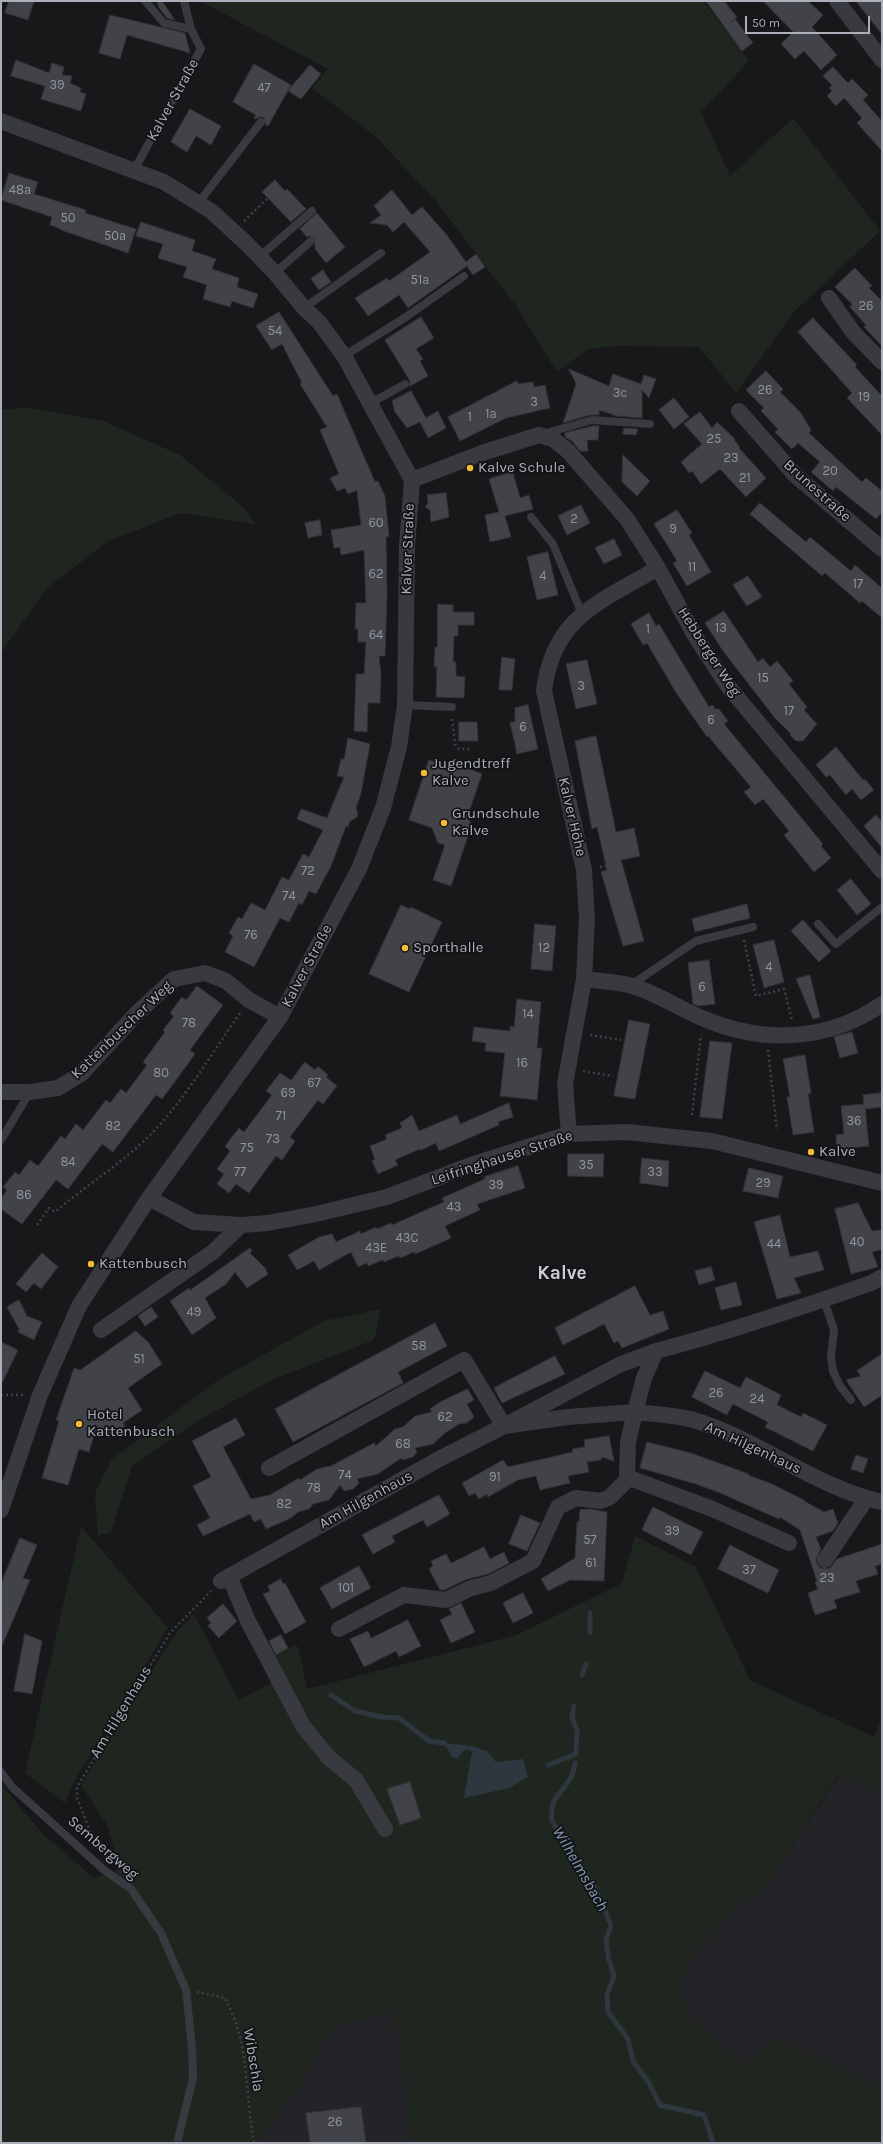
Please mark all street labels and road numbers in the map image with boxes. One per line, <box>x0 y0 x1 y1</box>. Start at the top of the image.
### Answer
street label: Kalver Straße <box>143 56 203 144</box>
street label: Brunestraße <box>780 456 854 526</box>
street label: Kalver Straße <box>397 503 419 595</box>
street label: Hebberger Weg <box>673 604 745 700</box>
street label: Kalver Höhe <box>554 776 590 858</box>
street label: Kalver Straße <box>278 922 336 1010</box>
street label: Kattenbuscher Weg <box>68 977 176 1083</box>
street label: Leifringhauser Straße <box>429 1127 575 1189</box>
street label: Am Hilgenhaus <box>702 1418 804 1478</box>
street label: Am Hilgenhaus <box>316 1467 416 1533</box>
street label: Am Hilgenhaus <box>86 1663 156 1761</box>
street label: Sembergweg <box>64 1812 142 1884</box>
street label: Wibschla <box>239 2027 267 2093</box>

